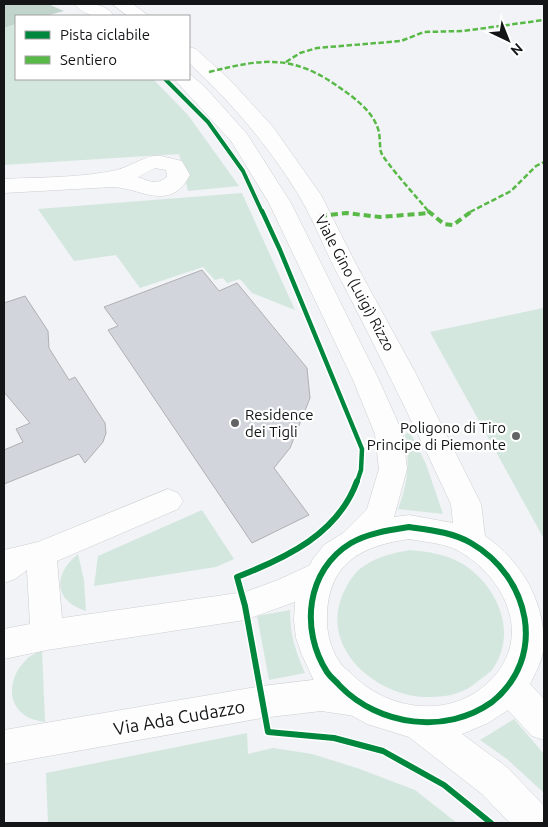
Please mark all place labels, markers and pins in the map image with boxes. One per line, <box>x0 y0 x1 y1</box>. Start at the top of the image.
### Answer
place label: Residence dei Tigli <box>245 406 314 440</box>
marker: Residence dei Tigli <box>229 417 241 429</box>
place label: Poligono di Tiro Principe di Piemonte <box>367 419 506 453</box>
marker: Poligono di Tiro Principe di Piemonte <box>510 430 522 442</box>

